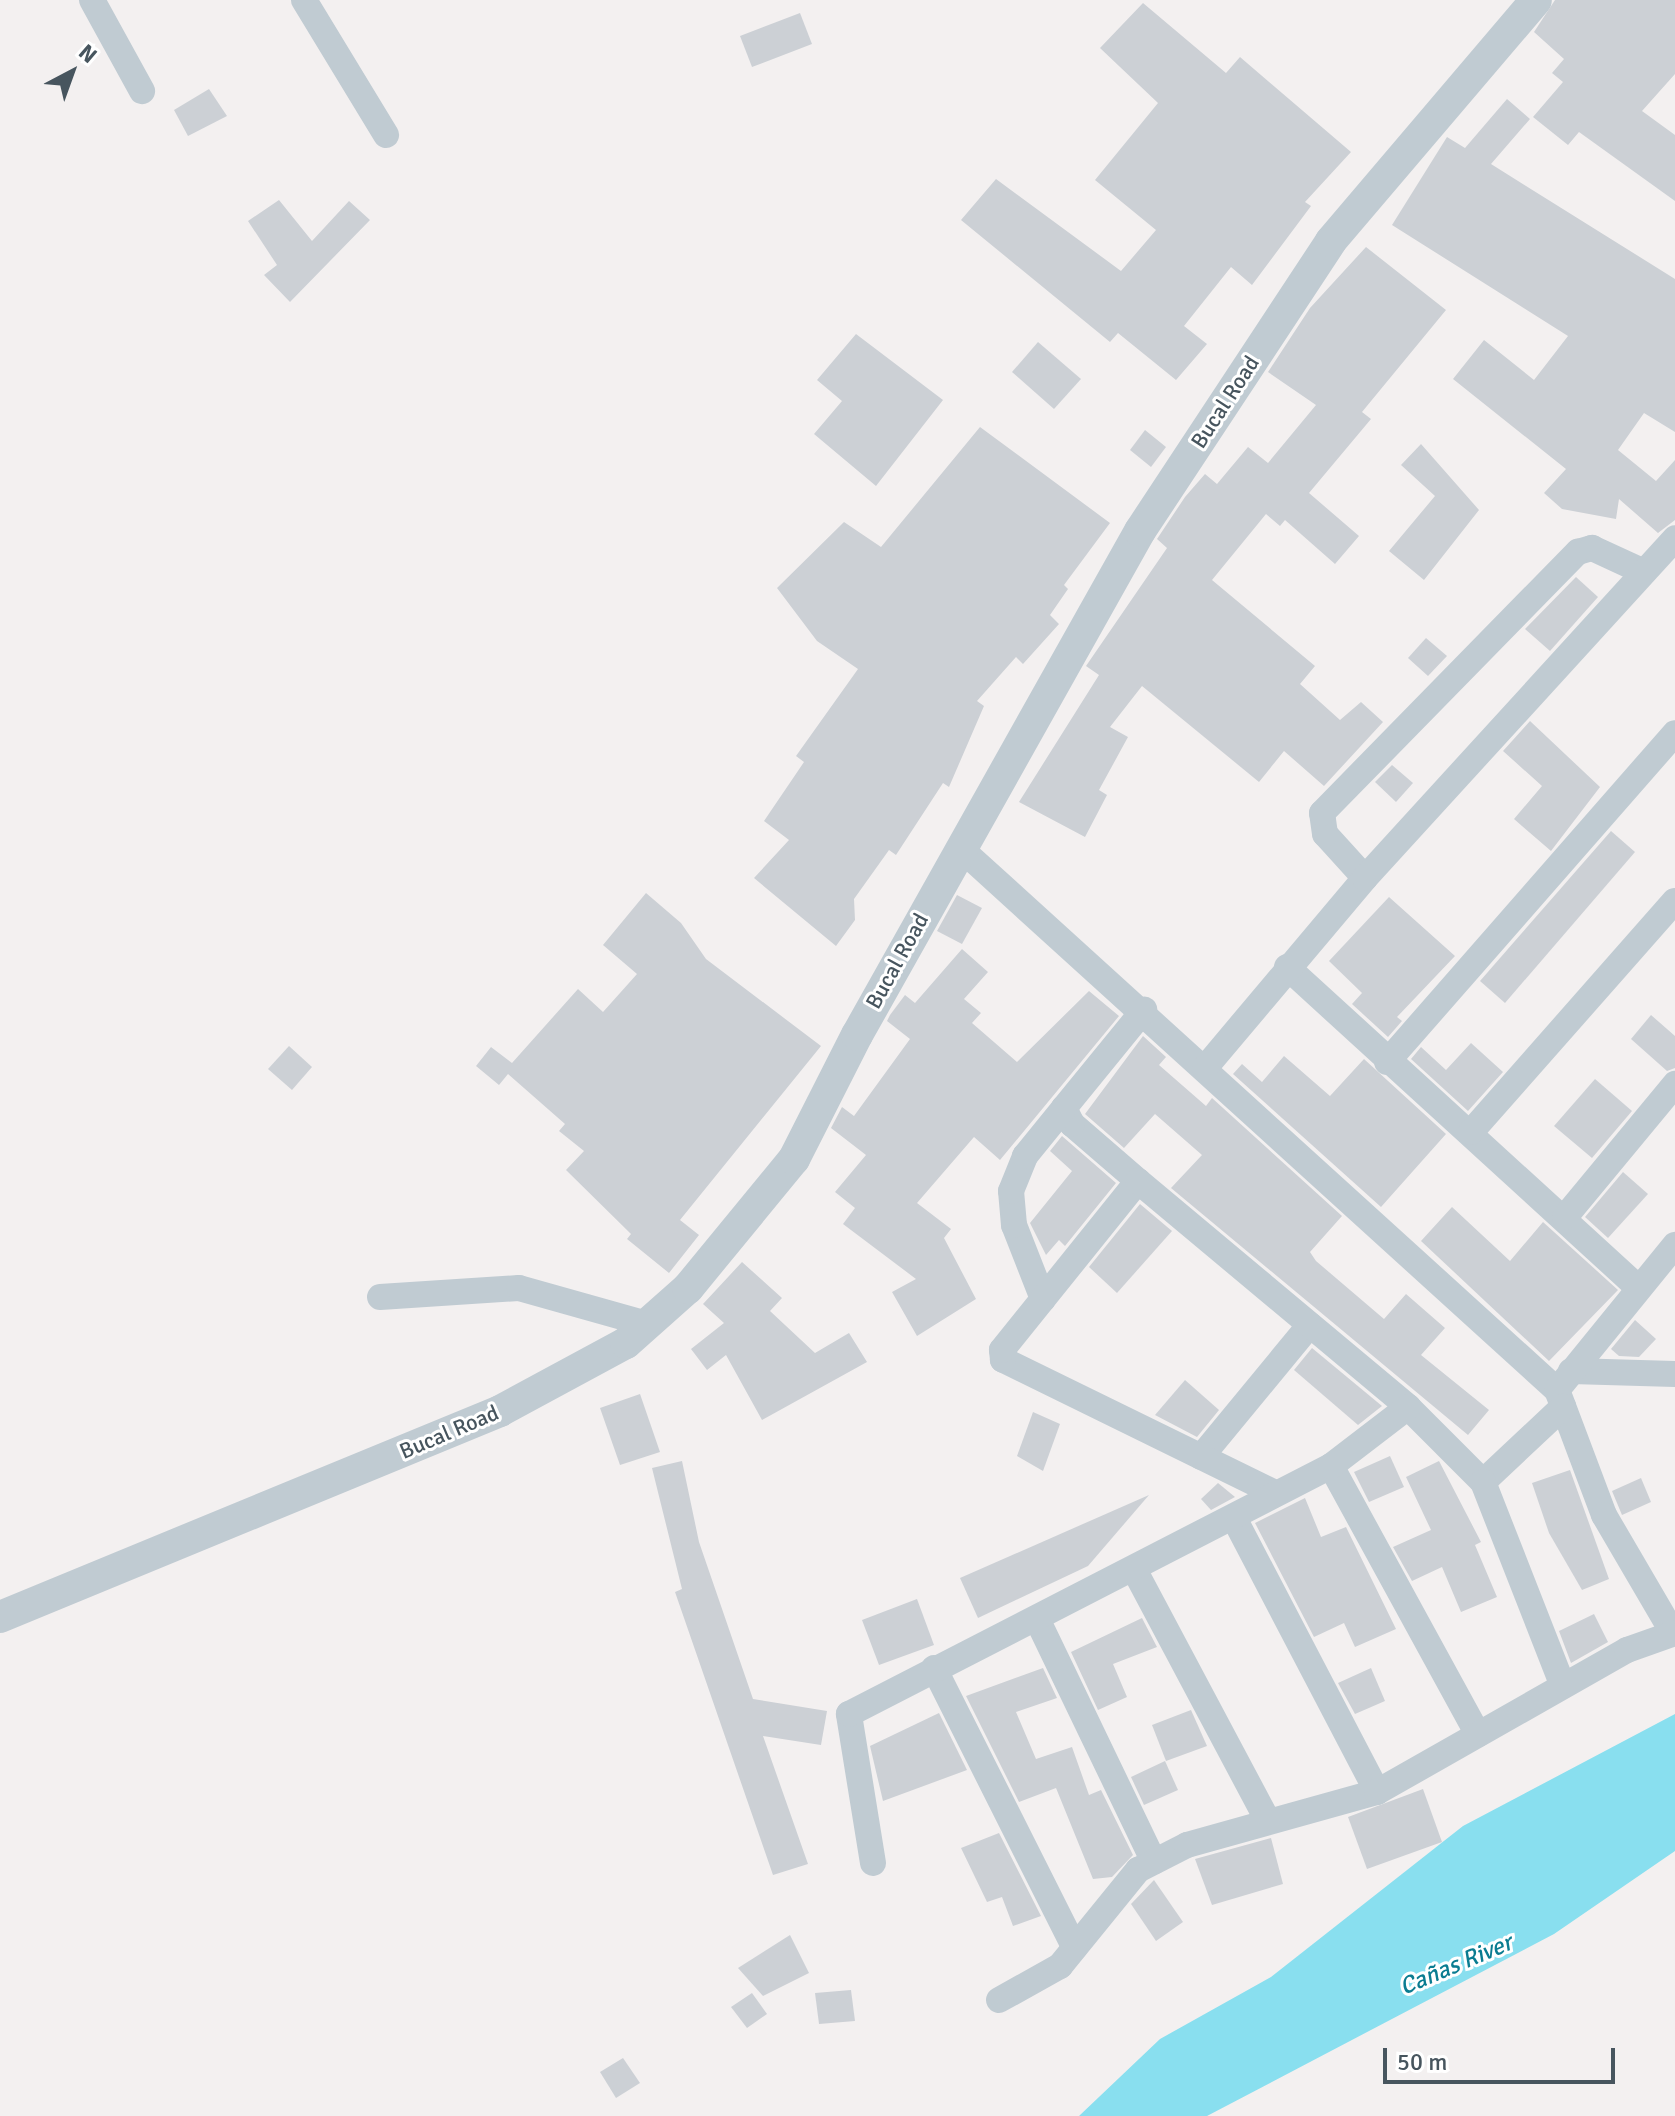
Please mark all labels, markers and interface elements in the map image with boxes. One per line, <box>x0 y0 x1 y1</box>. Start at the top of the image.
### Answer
north arrow <box>32 32 112 112</box>
text: N <box>73 38 103 69</box>
street label: Bucal Road <box>1185 351 1265 453</box>
street label: Bucal Road <box>860 909 934 1013</box>
street label: Bucal Road <box>395 1399 503 1465</box>
water label: Cañas River <box>1395 1928 1517 2002</box>
scale bar <box>1387 2032 1619 2082</box>
text: 50 m <box>1397 2047 1447 2077</box>

